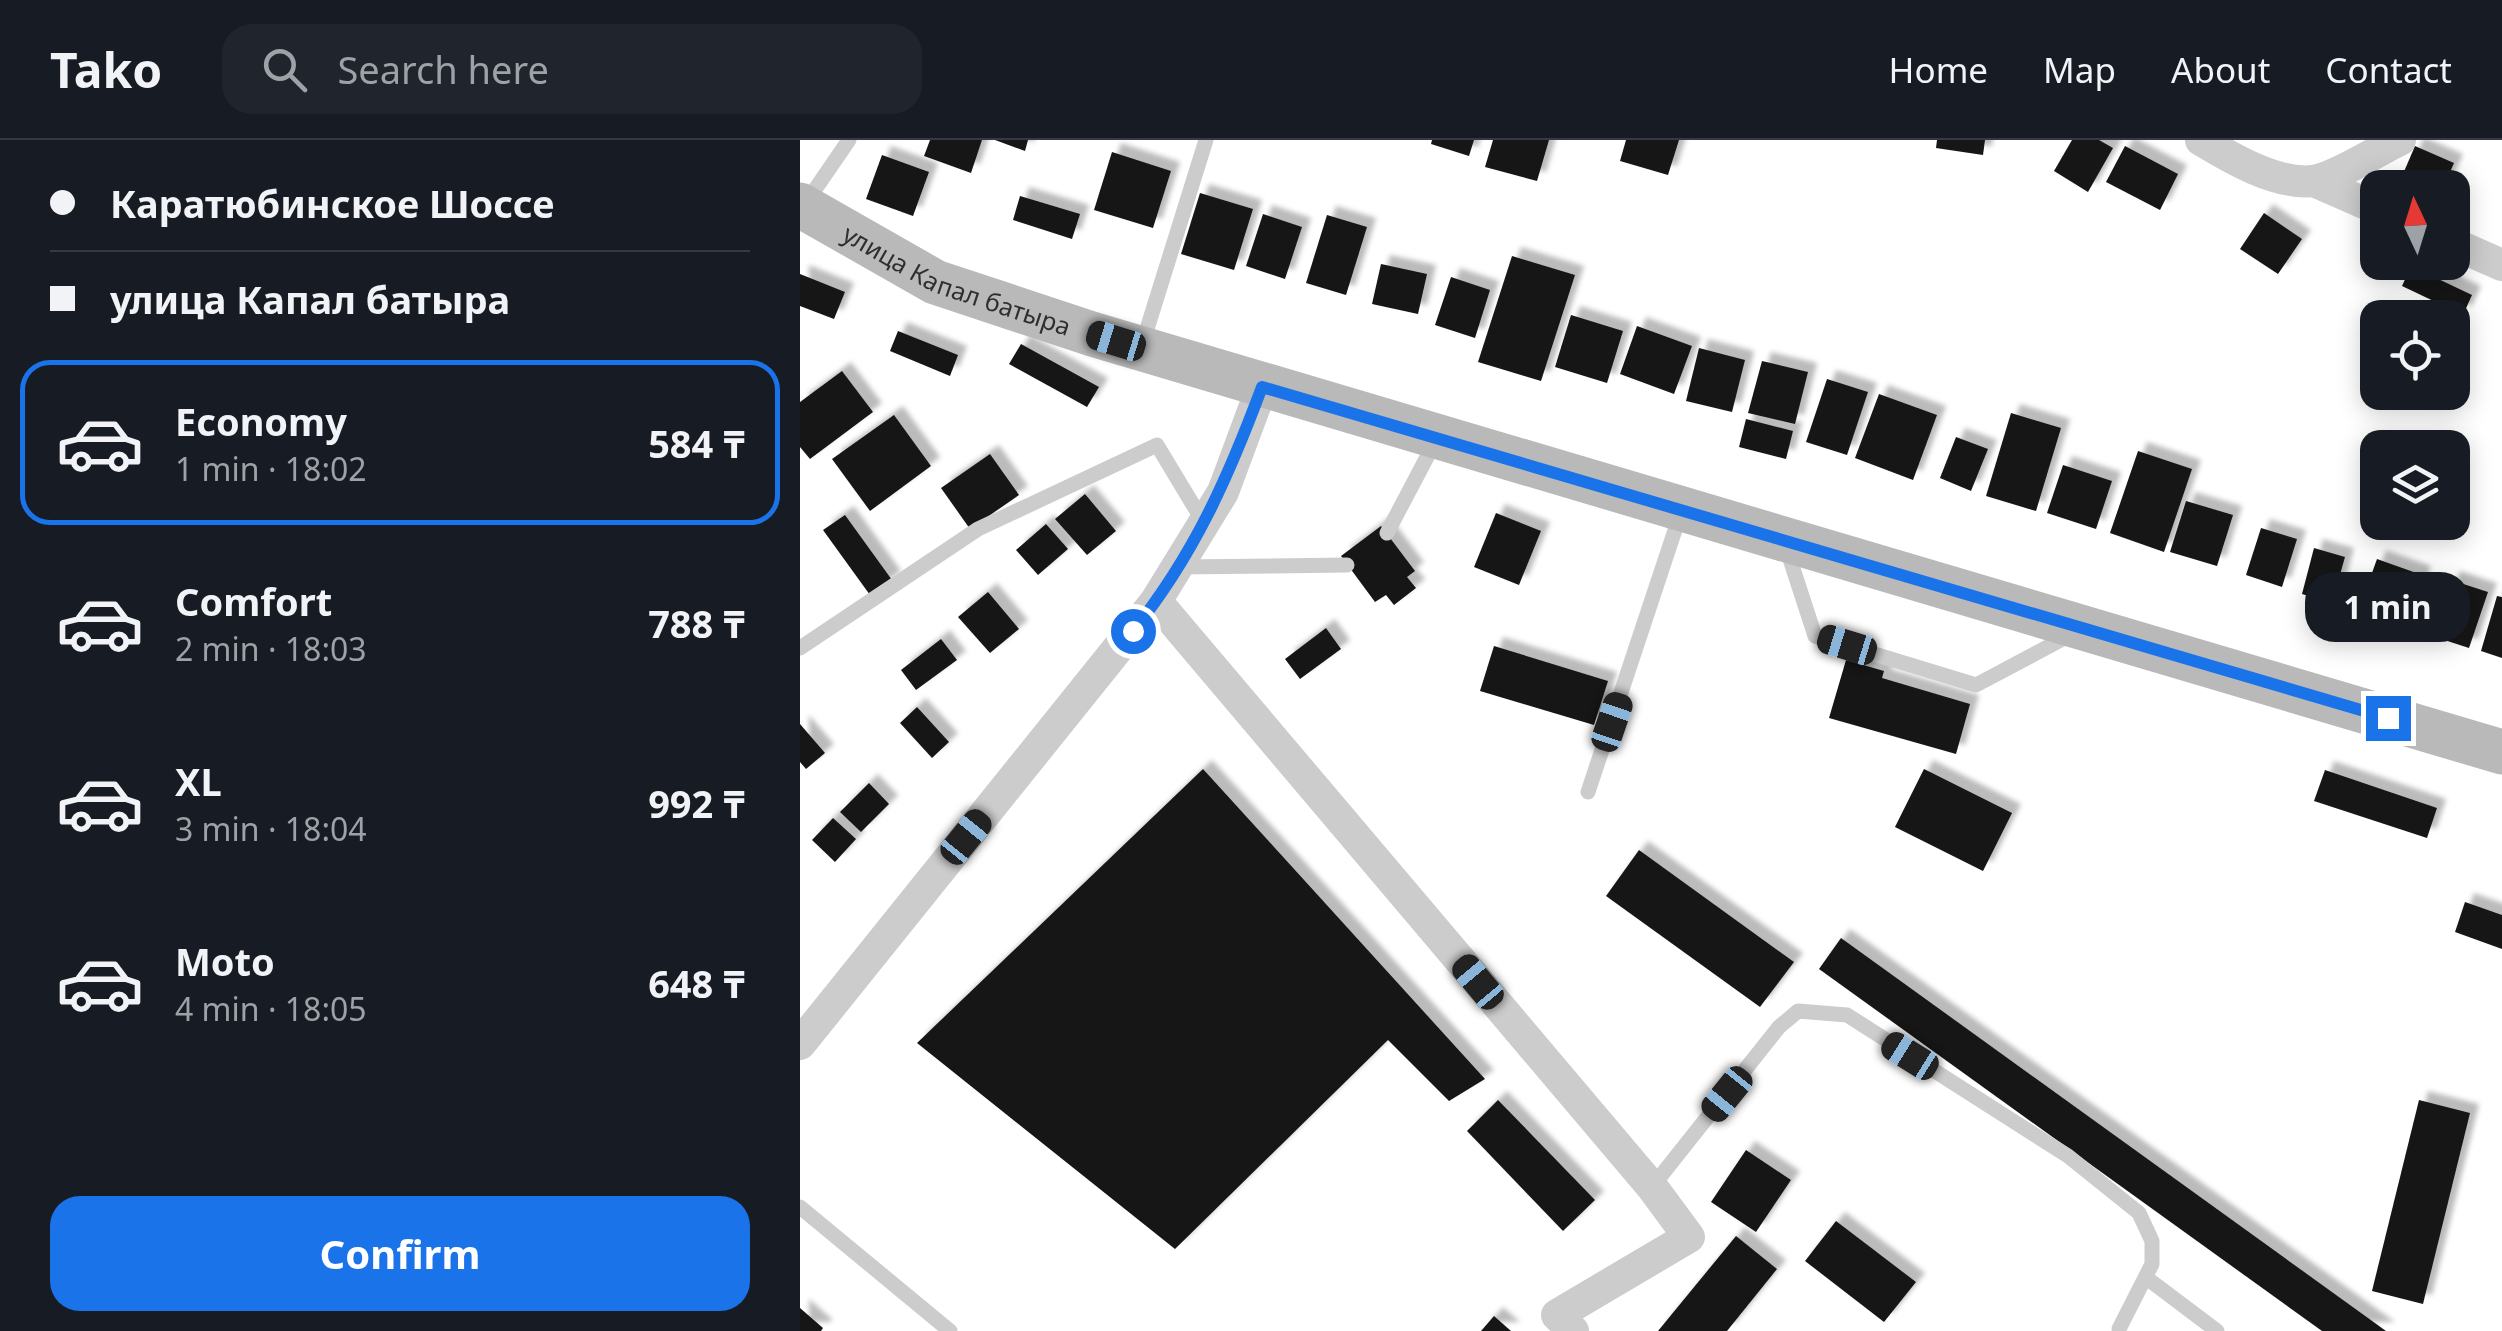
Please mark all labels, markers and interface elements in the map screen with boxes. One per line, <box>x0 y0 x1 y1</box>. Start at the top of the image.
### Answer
search box <box>222 24 922 114</box>
text: Tako <box>50 37 162 102</box>
icon: search <box>257 42 312 97</box>
text: Search here <box>337 43 549 95</box>
text: Home <box>1889 46 1988 93</box>
text: Map <box>2043 46 2116 93</box>
text: About <box>2171 46 2270 93</box>
text: Contact <box>2325 46 2452 93</box>
north arrow <box>2360 170 2470 280</box>
map controls <box>2360 170 2470 540</box>
text: Каратюбинское Шоссе <box>110 177 554 229</box>
street label: улица Капал батыра <box>837 216 1075 343</box>
text: улица Капал батыра <box>110 273 510 325</box>
button: locate <box>2360 300 2470 410</box>
car <box>1083 318 1149 364</box>
text: Economy <box>175 395 347 447</box>
icon: car <box>55 398 145 488</box>
text: 584 ₸ <box>648 417 745 469</box>
button: layers <box>2360 430 2470 540</box>
text: 1 min · 18:02 <box>175 447 367 490</box>
callout: 1 min <box>2306 573 2470 643</box>
text: Comfort <box>175 575 332 627</box>
icon: car <box>55 578 145 668</box>
text: 1 min <box>2343 585 2432 628</box>
text: 788 ₸ <box>648 597 745 649</box>
route start <box>1111 609 1156 654</box>
car <box>1814 622 1880 668</box>
text: 2 min · 18:03 <box>175 627 367 670</box>
car <box>1588 689 1636 755</box>
route end <box>2366 696 2411 741</box>
text: XL <box>175 755 222 807</box>
icon: car <box>55 758 145 848</box>
text: 992 ₸ <box>648 777 745 829</box>
car <box>935 804 997 870</box>
text: 3 min · 18:04 <box>175 807 367 850</box>
text: Moto <box>175 935 275 987</box>
icon: car <box>55 938 145 1028</box>
car <box>1447 949 1509 1015</box>
text: 648 ₸ <box>648 957 745 1009</box>
text: 4 min · 18:05 <box>175 987 367 1030</box>
car <box>1877 1027 1943 1085</box>
car <box>1696 1061 1758 1127</box>
button: Confirm <box>50 1196 750 1311</box>

